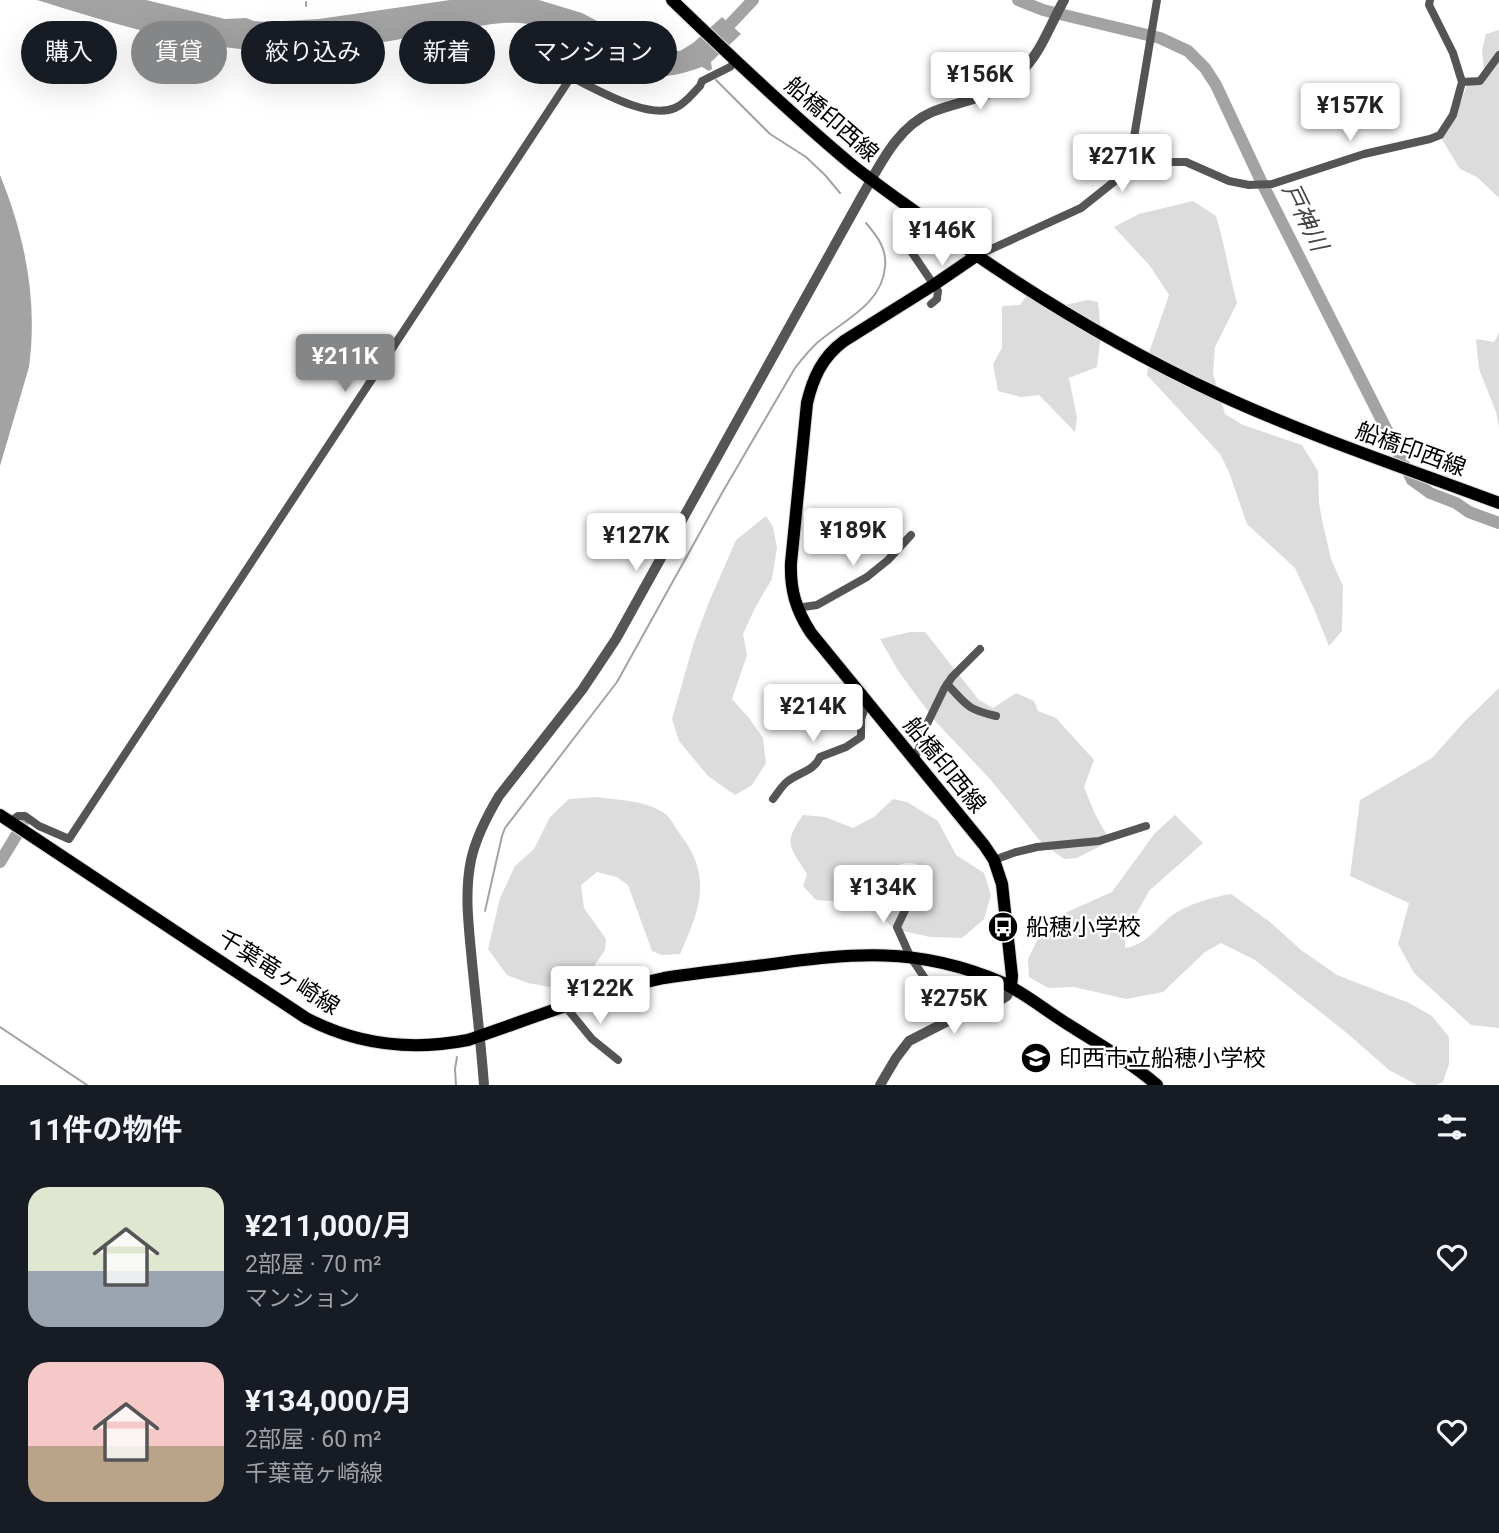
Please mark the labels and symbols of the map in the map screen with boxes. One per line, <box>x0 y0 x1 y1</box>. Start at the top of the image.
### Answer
pin: ¥156K <box>931 52 1029 112</box>
street label: 船橋印西線 <box>779 71 884 167</box>
pin: ¥157K <box>1301 83 1399 143</box>
pin: ¥271K <box>1073 134 1171 194</box>
water label: 戸神川 <box>1277 179 1335 258</box>
pin: ¥146K <box>893 208 991 268</box>
pin: ¥211K <box>296 334 394 394</box>
street label: 船橋印西線 <box>1352 417 1469 482</box>
pin: ¥189K <box>804 508 902 568</box>
pin: ¥127K <box>587 514 685 573</box>
pin: ¥214K <box>764 684 862 744</box>
street label: 船橋印西線 <box>898 712 991 818</box>
pin: ¥134K <box>834 866 932 925</box>
bus stop icon: 船穂小学校 <box>986 910 1020 944</box>
place label: 船穂小学校 <box>1026 914 1141 941</box>
street label: 千葉竜ヶ崎線 <box>213 924 344 1020</box>
pin: ¥122K <box>551 967 649 1026</box>
pin: ¥275K <box>905 976 1003 1036</box>
school or university icon: 印西市立船穂小学校 <box>1019 1041 1053 1075</box>
place label: 印西市立船穂小学校 <box>1059 1045 1266 1072</box>

